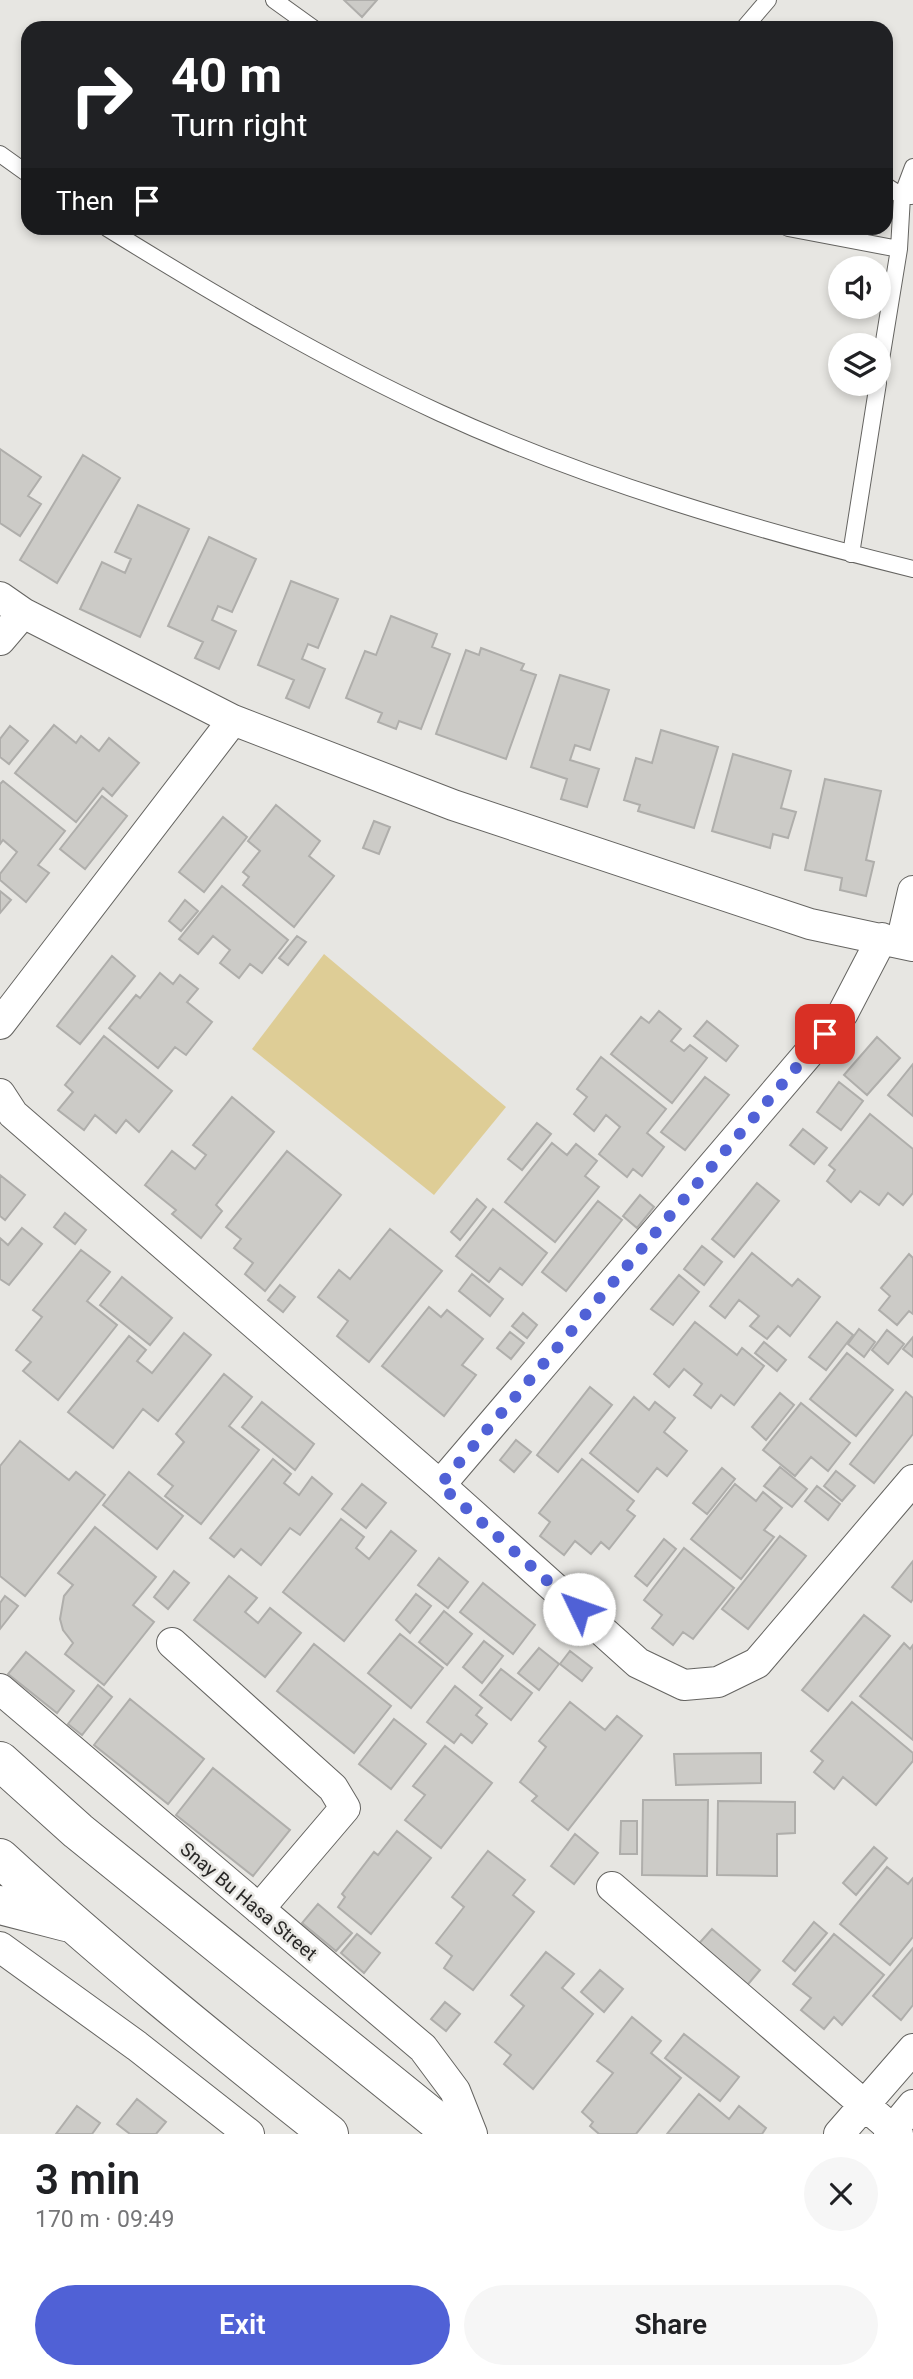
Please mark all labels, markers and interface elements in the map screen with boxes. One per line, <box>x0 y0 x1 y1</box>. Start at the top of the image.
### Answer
text: 40 m <box>171 47 282 104</box>
icon: right <box>56 49 147 140</box>
text: Turn right <box>171 106 307 144</box>
icon: arrive <box>128 182 166 220</box>
text: Then <box>56 186 114 216</box>
map controls <box>828 256 891 396</box>
button: sound <box>828 256 891 319</box>
button: layers <box>828 333 891 396</box>
pin <box>795 1004 855 1064</box>
icon: arrive <box>806 1015 844 1053</box>
position arrow <box>542 1572 616 1646</box>
street label: Snay Bu Hasa Street <box>176 1837 322 1965</box>
text: 3 min <box>35 2155 140 2204</box>
button: close <box>804 2157 878 2231</box>
text: 170 m · 09:49 <box>35 2206 174 2233</box>
button: Exit <box>35 2285 450 2365</box>
button: Share <box>464 2285 878 2365</box>

